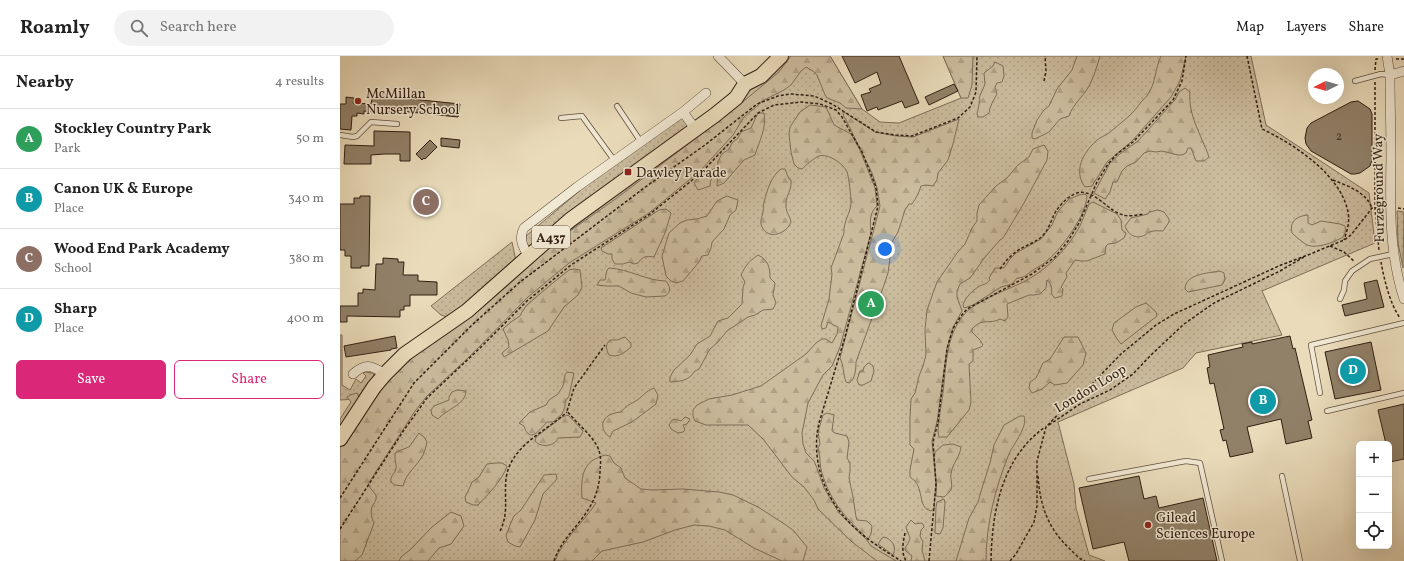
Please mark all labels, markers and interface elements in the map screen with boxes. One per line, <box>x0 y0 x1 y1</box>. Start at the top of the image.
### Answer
search box <box>114 10 394 46</box>
text: Roamly <box>20 15 90 41</box>
icon: search <box>128 17 150 39</box>
text: Search here <box>160 17 237 38</box>
text: Map <box>1236 18 1264 37</box>
text: Layers <box>1286 18 1326 37</box>
text: Share <box>1348 18 1384 37</box>
north arrow <box>1308 68 1344 104</box>
text: Nearby <box>16 71 74 94</box>
text: 4 results <box>275 73 324 91</box>
place label: McMillan Nursery School <box>366 85 460 120</box>
marker: McMillan Nursery School <box>353 96 363 106</box>
text: Stockley Country Park <box>54 119 211 140</box>
house number: 2 <box>1336 129 1342 145</box>
text: A <box>24 130 34 148</box>
text: 50 m <box>296 130 324 148</box>
street label: Furzeground Way <box>1369 133 1390 243</box>
text: Park <box>54 140 81 158</box>
place label: Dawley Parade <box>636 164 727 183</box>
marker: Dawley Parade <box>623 167 633 177</box>
text: Canon UK & Europe <box>54 179 193 200</box>
pin: C <box>413 187 439 217</box>
text: B <box>25 190 33 208</box>
text: 340 m <box>288 190 324 208</box>
text: Place <box>54 200 84 218</box>
road number: A437 <box>532 226 570 248</box>
text: Wood End Park Academy <box>54 239 230 260</box>
your location <box>875 239 895 259</box>
text: C <box>25 250 33 268</box>
text: 380 m <box>289 250 324 268</box>
text: School <box>54 260 92 278</box>
pin: A <box>858 289 884 319</box>
text: Sharp <box>54 299 97 320</box>
text: D <box>24 310 34 328</box>
text: 400 m <box>287 310 324 328</box>
text: Place <box>54 320 84 338</box>
pin: D <box>1340 356 1366 386</box>
button: Save <box>16 360 166 399</box>
button: Share <box>174 360 324 399</box>
street label: London Loop <box>1051 360 1130 418</box>
pin: B <box>1250 386 1276 416</box>
map controls <box>1356 441 1392 549</box>
button: + <box>1356 441 1392 477</box>
button: − <box>1356 477 1392 513</box>
place label: Gilead Sciences Europe <box>1156 509 1256 544</box>
button: locate <box>1356 513 1392 549</box>
marker: Gilead Sciences Europe <box>1143 520 1153 530</box>

